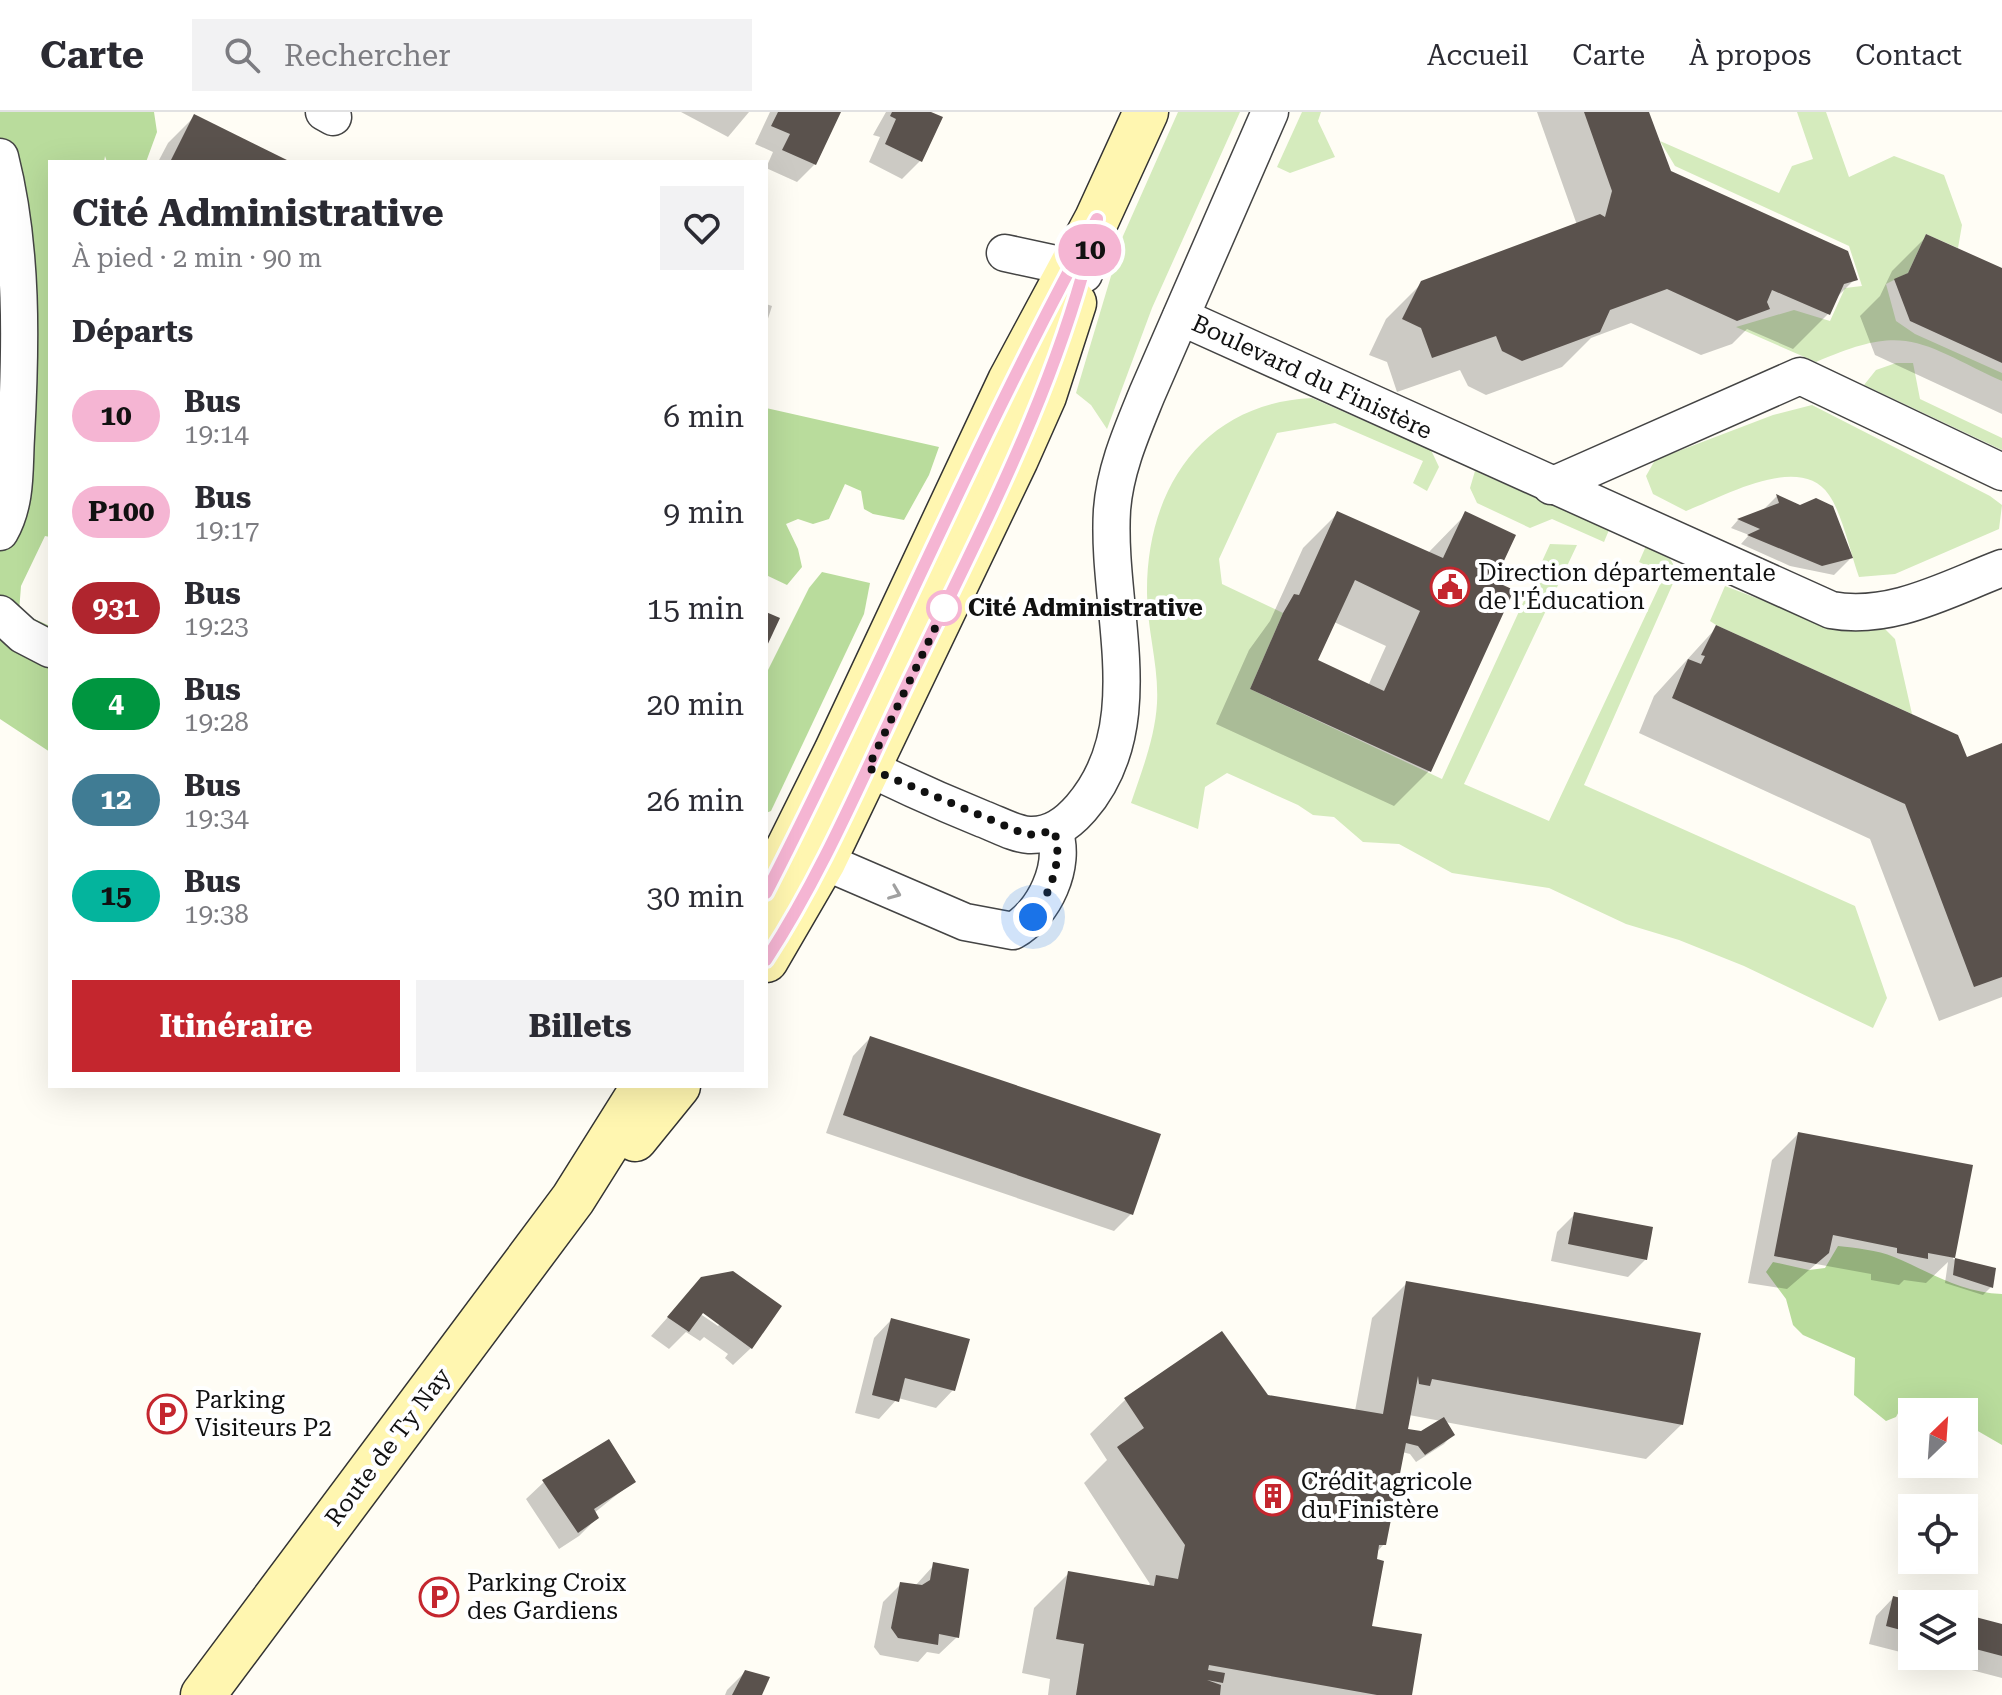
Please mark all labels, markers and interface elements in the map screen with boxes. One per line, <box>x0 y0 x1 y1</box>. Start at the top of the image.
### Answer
search box <box>192 19 752 91</box>
text: Carte <box>40 33 144 77</box>
icon: search <box>220 33 264 77</box>
text: Rechercher <box>284 38 451 73</box>
text: Accueil <box>1427 39 1528 72</box>
text: Carte <box>1572 39 1645 72</box>
text: À propos <box>1689 39 1811 72</box>
text: Contact <box>1855 39 1962 72</box>
button: heart <box>660 186 744 270</box>
text: Cité Administrative <box>72 191 444 235</box>
line badge: 10 <box>1054 224 1126 276</box>
text: 10 <box>1074 233 1106 266</box>
text: À pied · 2 min · 90 m <box>72 243 322 273</box>
street label: Boulevard du Finistère <box>1188 309 1436 445</box>
text: Départs <box>72 314 193 349</box>
text: Bus <box>184 384 241 419</box>
text: 10 <box>100 399 132 432</box>
text: 6 min <box>663 399 744 434</box>
text: 19:14 <box>184 419 249 449</box>
text: Bus <box>194 480 251 515</box>
text: P100 <box>88 495 154 528</box>
text: 9 min <box>663 495 744 530</box>
text: 19:17 <box>194 515 259 545</box>
place label: Direction départementale de l'Éducation <box>1478 559 1776 615</box>
public building icon: Direction départementale de l'Éducation <box>1429 566 1471 608</box>
text: Bus <box>184 576 241 611</box>
text: 931 <box>92 591 140 624</box>
text: 15 min <box>647 591 744 626</box>
marker: Cité Administrative <box>927 591 961 625</box>
place label: Cité Administrative <box>968 594 1203 622</box>
text: 19:23 <box>184 611 249 641</box>
text: Bus <box>184 672 241 707</box>
text: 4 <box>108 687 124 720</box>
text: 20 min <box>647 687 744 722</box>
text: 19:28 <box>184 707 249 737</box>
text: Bus <box>184 768 241 803</box>
text: 12 <box>100 783 132 816</box>
text: 26 min <box>647 783 744 818</box>
text: 19:34 <box>184 803 249 833</box>
text: Bus <box>184 864 241 899</box>
text: 15 <box>100 879 132 912</box>
text: 30 min <box>647 879 744 914</box>
one-way arrow <box>887 883 901 900</box>
your location <box>1013 897 1053 937</box>
text: 19:38 <box>184 899 249 929</box>
button: Itinéraire <box>72 980 400 1072</box>
button: Billets <box>416 980 744 1072</box>
street label: Route de Ty Nay <box>320 1362 457 1531</box>
place label: Parking Visiteurs P2 <box>195 1386 332 1442</box>
parking icon: Parking Visiteurs P2 <box>146 1393 188 1435</box>
north arrow <box>1898 1398 1978 1478</box>
map controls <box>1898 1398 1978 1670</box>
place label: Crédit agricole du Finistère <box>1301 1468 1472 1524</box>
building icon: Crédit agricole du Finistère <box>1252 1475 1294 1517</box>
button: locate <box>1898 1494 1978 1574</box>
place label: Parking Croix des Gardiens <box>467 1569 626 1625</box>
parking icon: Parking Croix des Gardiens <box>418 1576 460 1618</box>
button: layers <box>1898 1590 1978 1670</box>

